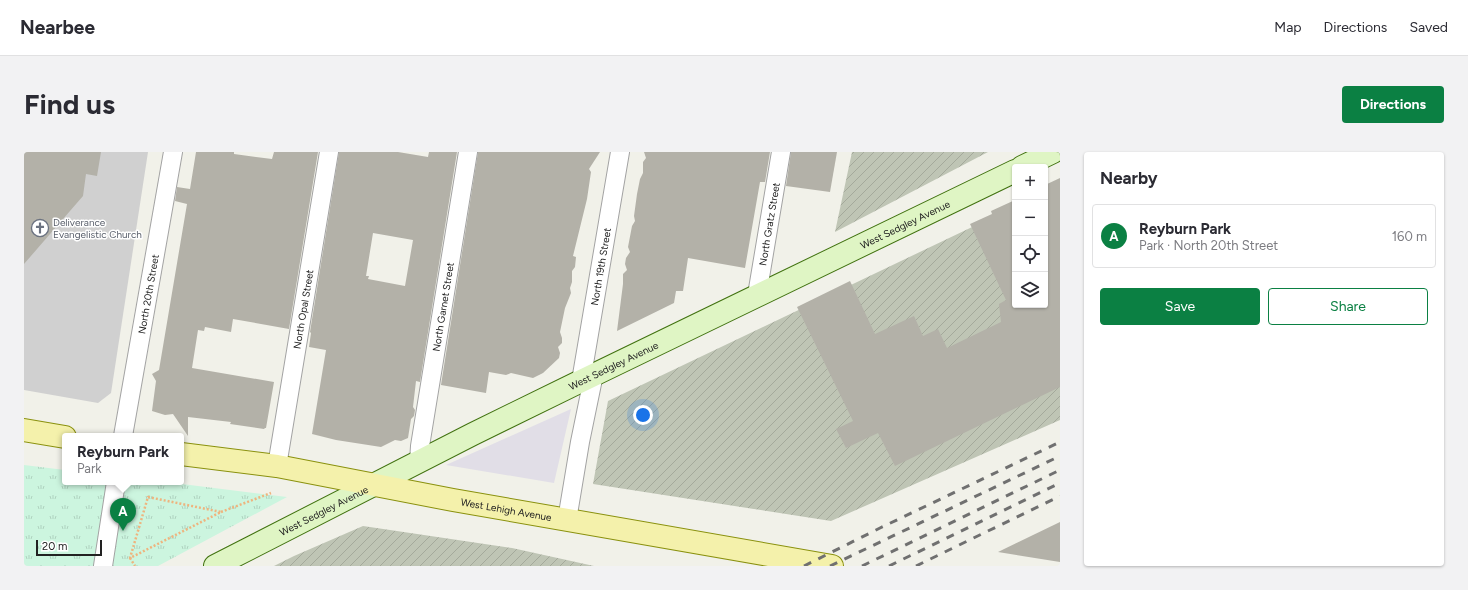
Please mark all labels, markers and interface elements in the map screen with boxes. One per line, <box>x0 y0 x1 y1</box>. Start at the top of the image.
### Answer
text: Nearbee <box>20 16 95 39</box>
text: Map <box>1274 19 1302 36</box>
text: Directions <box>1324 19 1387 36</box>
text: Saved <box>1409 19 1448 36</box>
button: Directions <box>1342 86 1444 123</box>
text: Find us <box>24 87 115 121</box>
map controls <box>1012 164 1048 308</box>
button: + <box>1012 164 1048 200</box>
text: Nearby <box>1100 168 1158 188</box>
street label: North Gratz Street <box>756 181 783 267</box>
street label: West Sedgley Avenue <box>858 197 953 252</box>
button: − <box>1012 200 1048 236</box>
place label: Deliverance Evangelistic Church <box>53 216 142 241</box>
church icon: Deliverance Evangelistic Church <box>30 218 50 238</box>
text: Reyburn Park <box>1139 220 1231 238</box>
street label: North 19th Street <box>588 227 614 307</box>
text: A <box>1109 229 1119 244</box>
text: 160 m <box>1392 229 1427 244</box>
button: locate <box>1012 236 1048 272</box>
text: Park · North 20th Street <box>1139 238 1278 253</box>
street label: North 20th Street <box>135 253 162 335</box>
street label: North Garnet Street <box>430 261 457 353</box>
street label: North Opal Street <box>290 268 316 350</box>
button: layers <box>1012 272 1048 308</box>
button: Save <box>1100 288 1260 325</box>
button: Share <box>1268 288 1428 325</box>
street label: West Sedgley Avenue <box>567 338 661 393</box>
your location <box>633 405 653 425</box>
popup <box>62 433 184 485</box>
text: Reyburn Park <box>77 443 169 461</box>
text: Park <box>77 461 102 476</box>
street label: West Sedgley Avenue <box>277 483 371 539</box>
street label: West Lehigh Avenue <box>460 495 553 524</box>
pin: A <box>110 498 136 531</box>
scale bar <box>36 538 102 557</box>
text: 20 m <box>42 540 67 553</box>

